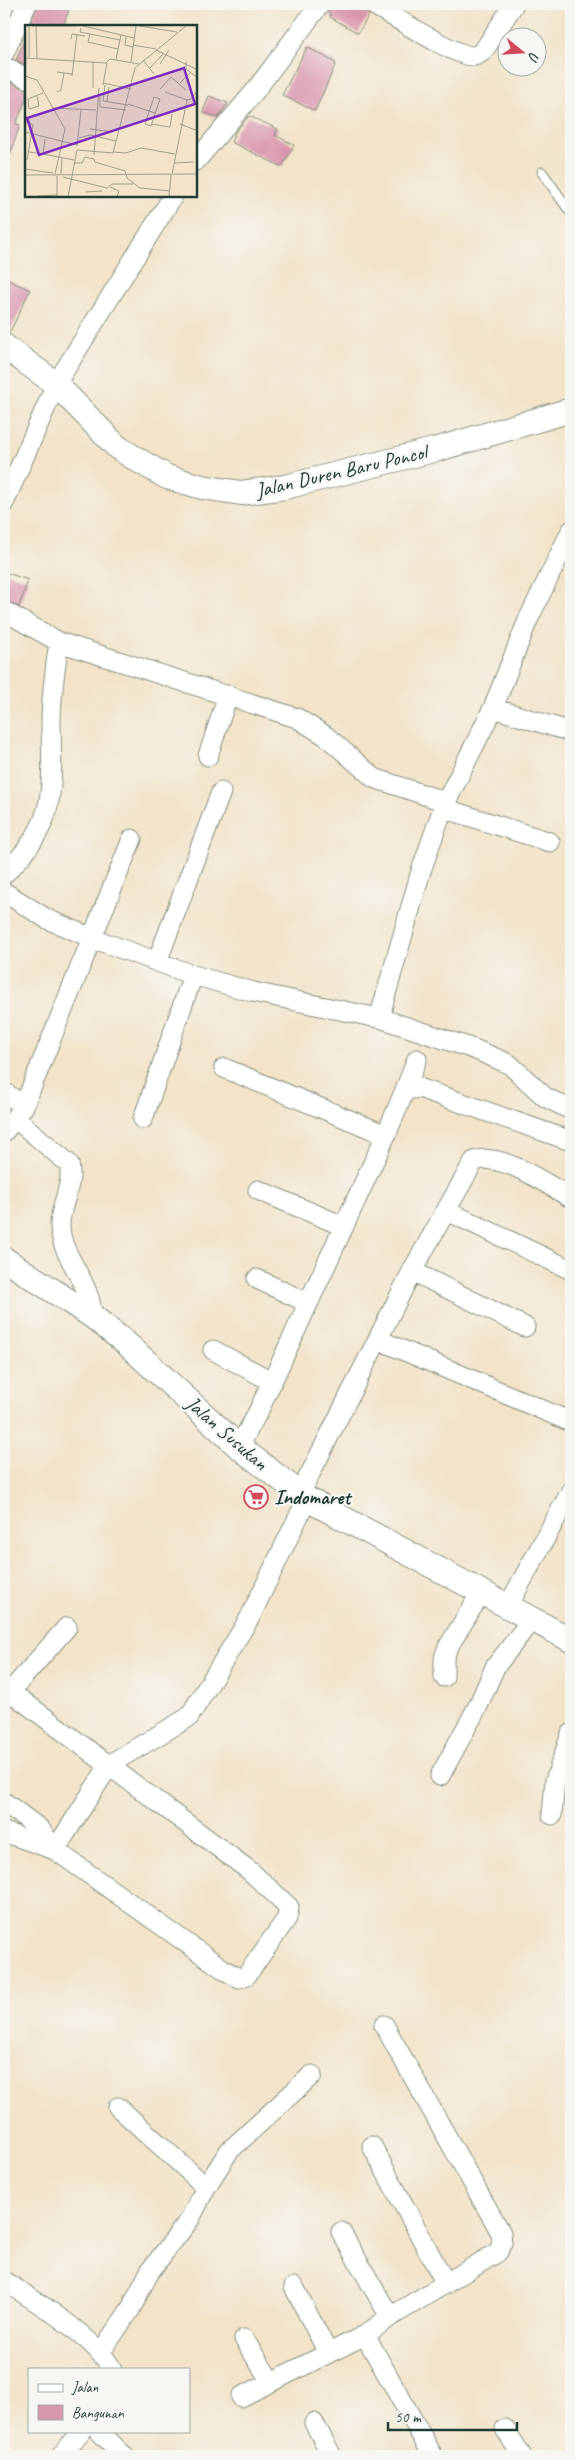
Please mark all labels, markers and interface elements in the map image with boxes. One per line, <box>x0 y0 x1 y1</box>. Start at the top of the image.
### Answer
inset map <box>25 25 198 198</box>
north arrow <box>498 28 548 78</box>
text: U <box>524 50 543 65</box>
street label: Jalan Duren Baru Poncol <box>252 438 432 504</box>
street label: Jalan Susukan <box>180 1390 274 1476</box>
supermarket icon: Indomaret <box>243 1484 269 1510</box>
place label: Indomaret <box>274 1484 353 1510</box>
legend <box>28 2368 190 2432</box>
text: Jalan <box>71 2378 99 2397</box>
scale bar <box>388 2400 516 2432</box>
text: Bangunan <box>72 2404 125 2423</box>
text: 50 m <box>395 2408 422 2427</box>

